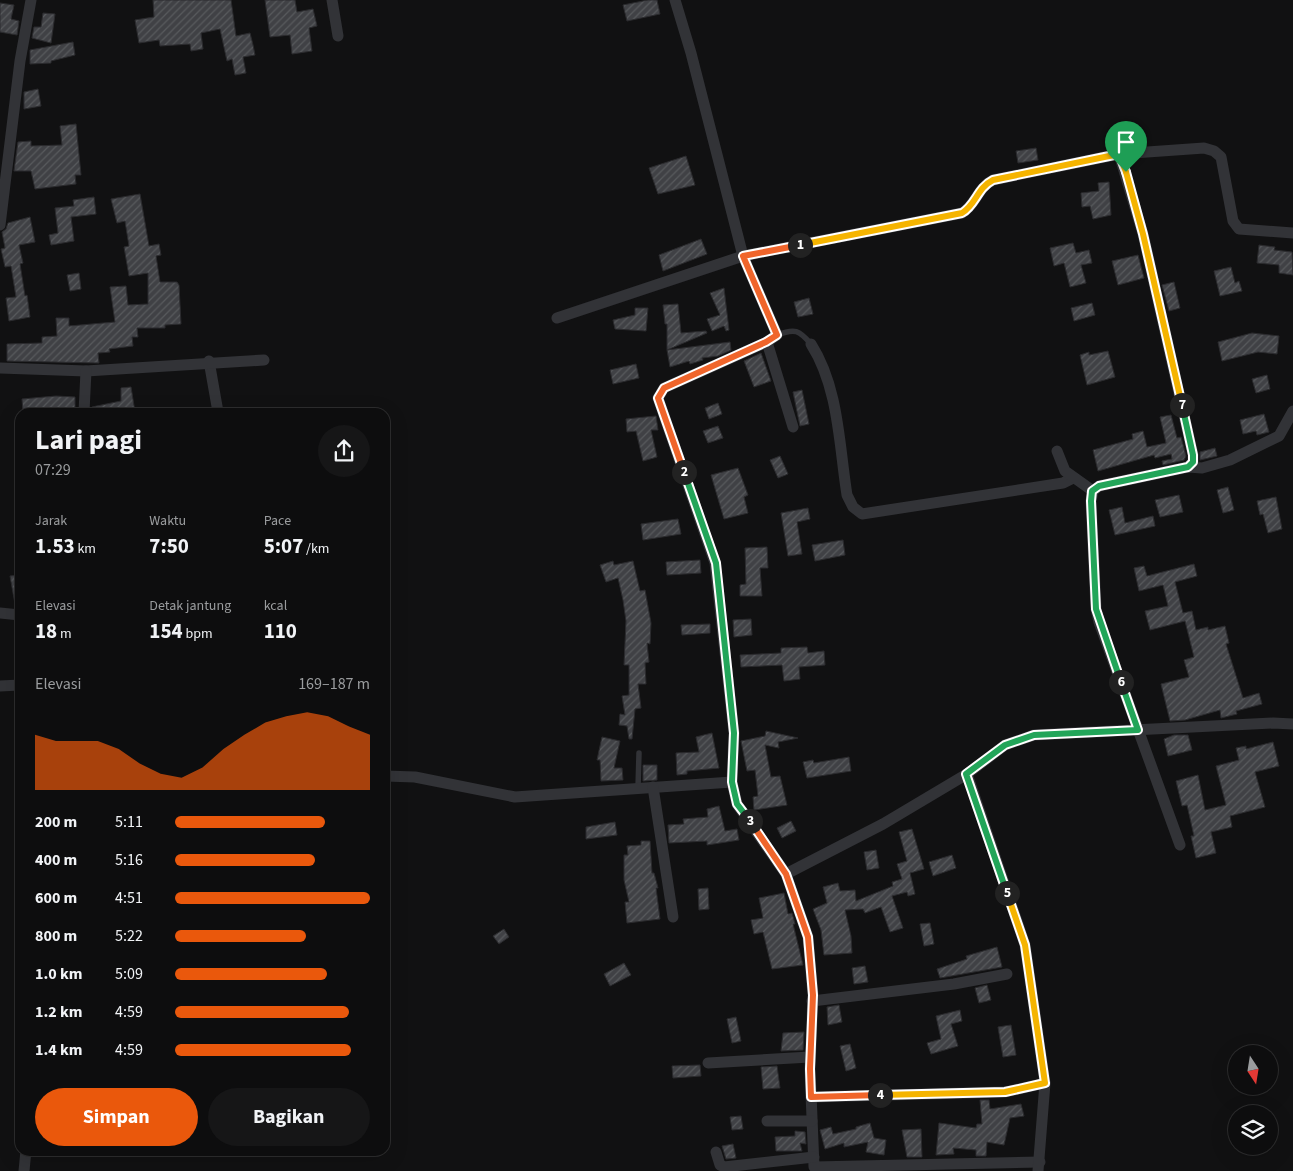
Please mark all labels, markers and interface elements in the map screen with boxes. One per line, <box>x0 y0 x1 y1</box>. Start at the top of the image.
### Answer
pin <box>1105 121 1147 172</box>
icon: arrive <box>1112 128 1140 156</box>
pin: 1 <box>788 232 812 258</box>
text: 1 <box>797 235 804 255</box>
pin: 7 <box>1170 392 1194 418</box>
text: 7 <box>1179 395 1186 415</box>
text: Lari pagi <box>35 420 142 460</box>
button: share <box>318 425 370 477</box>
text: 07:29 <box>35 459 71 481</box>
pin: 2 <box>672 460 696 484</box>
text: 2 <box>681 462 688 482</box>
text: Jarak <box>35 511 67 531</box>
text: Waktu <box>149 511 186 531</box>
text: Pace <box>264 511 291 531</box>
text: 1.53 <box>35 531 75 561</box>
text: 7:50 <box>149 531 189 561</box>
text: 5:07 <box>264 531 303 561</box>
text: km <box>75 539 96 559</box>
text: /km <box>303 539 329 559</box>
text: Elevasi <box>35 596 76 616</box>
text: Detak jantung <box>149 596 231 616</box>
text: kcal <box>264 596 287 616</box>
text: 18 <box>35 616 57 646</box>
text: 154 <box>149 616 183 646</box>
text: 110 <box>264 616 297 646</box>
text: m <box>57 624 72 644</box>
text: bpm <box>183 624 213 644</box>
pin: 6 <box>1108 670 1134 694</box>
text: 6 <box>1118 672 1125 692</box>
text: Elevasi <box>35 673 81 695</box>
text: 169–187 m <box>298 673 370 695</box>
pin: 3 <box>738 808 762 834</box>
text: 200 m <box>35 811 77 833</box>
text: 5:11 <box>115 811 143 833</box>
text: 3 <box>747 811 754 831</box>
text: 400 m <box>35 849 77 871</box>
text: 5:16 <box>115 849 143 871</box>
pin: 5 <box>994 880 1020 906</box>
text: 5 <box>1004 883 1011 903</box>
text: 600 m <box>35 887 77 909</box>
text: 4:51 <box>115 887 143 909</box>
text: 800 m <box>35 925 77 947</box>
text: 5:22 <box>115 925 143 947</box>
text: 1.0 km <box>35 963 82 985</box>
text: 5:09 <box>115 963 143 985</box>
text: 1.2 km <box>35 1001 82 1023</box>
text: 4:59 <box>115 1001 143 1023</box>
text: 1.4 km <box>35 1039 82 1061</box>
text: 4:59 <box>115 1039 143 1061</box>
north arrow <box>1228 1045 1278 1095</box>
map controls <box>1228 1045 1278 1155</box>
pin: 4 <box>868 1082 892 1108</box>
text: 4 <box>877 1085 884 1105</box>
button: Simpan <box>35 1088 198 1146</box>
button: Bagikan <box>208 1088 370 1146</box>
button: layers <box>1228 1105 1278 1155</box>

